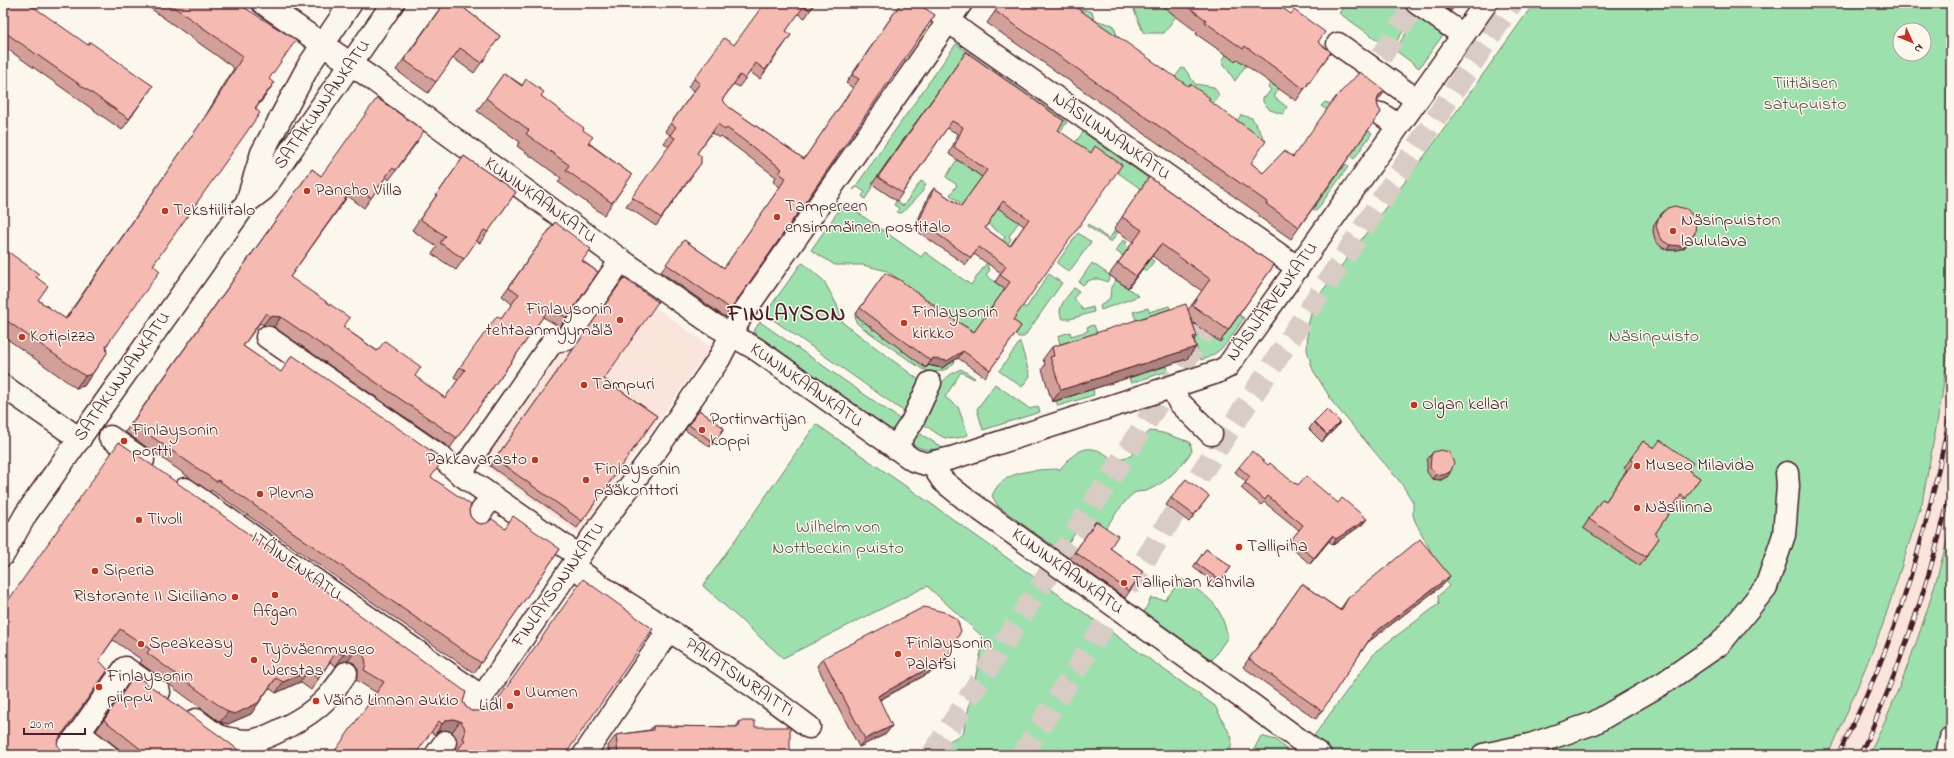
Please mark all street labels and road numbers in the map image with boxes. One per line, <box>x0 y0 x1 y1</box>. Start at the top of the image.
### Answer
street label: SATAKUNNANKATU <box>268 35 378 175</box>
street label: NÄSILINNANKATU <box>1047 86 1175 188</box>
street label: KUNINKAANKATU <box>478 151 602 251</box>
street label: NÄSIJÄRVENKATU <box>1221 237 1325 367</box>
street label: SATAKUNNANKATU <box>68 307 178 447</box>
street label: KUNINKAANKATU <box>744 337 868 435</box>
street label: FINLAYSONINKATU <box>505 517 612 654</box>
street label: KUNINKAANKATU <box>1005 522 1129 622</box>
street label: ITÄINENKATU <box>245 526 347 608</box>
street label: PALATSINRAITTI <box>679 632 799 724</box>

